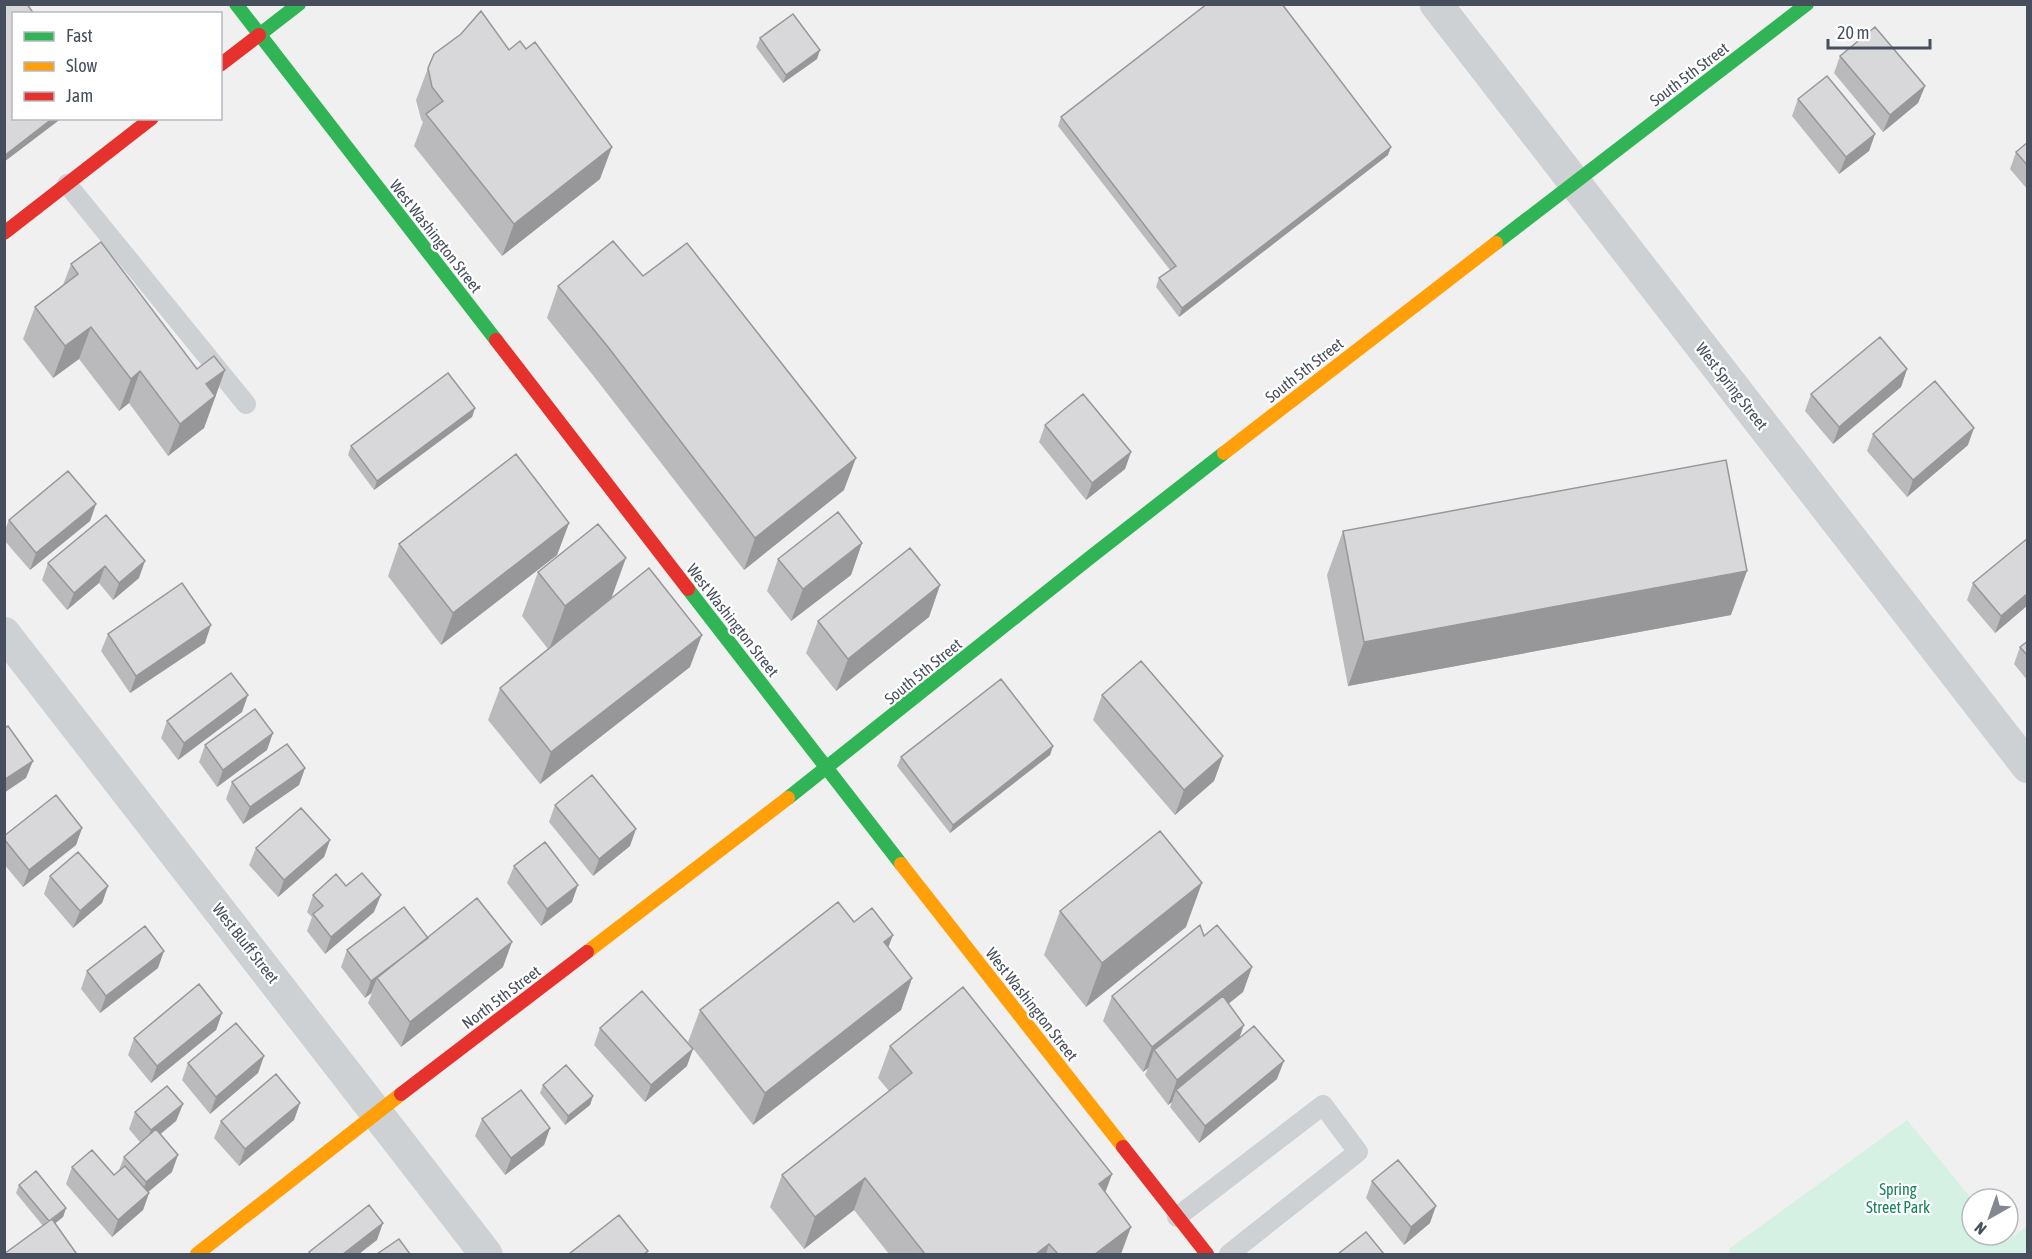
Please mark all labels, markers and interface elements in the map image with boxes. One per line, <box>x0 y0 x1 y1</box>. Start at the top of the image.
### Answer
legend <box>12 12 222 120</box>
scale bar <box>1828 12 1930 50</box>
text: 20 m <box>1837 22 1869 43</box>
text: Fast <box>66 25 93 46</box>
street label: South 5th Street <box>1646 38 1732 109</box>
text: Slow <box>66 55 97 76</box>
text: Jam <box>66 85 93 106</box>
street label: West Washington Street <box>386 176 486 297</box>
street label: South 5th Street <box>1262 334 1347 406</box>
street label: West Spring Street <box>1692 339 1772 434</box>
street label: West Washington Street <box>683 560 783 681</box>
street label: South 5th Street <box>881 634 965 707</box>
street label: West Bluff Street <box>209 899 283 987</box>
street label: West Washington Street <box>982 944 1082 1065</box>
street label: North 5th Street <box>458 962 544 1032</box>
park label: Spring Street Park <box>1866 1180 1930 1216</box>
north arrow <box>1960 1187 2020 1247</box>
text: N <box>1971 1219 1990 1238</box>

